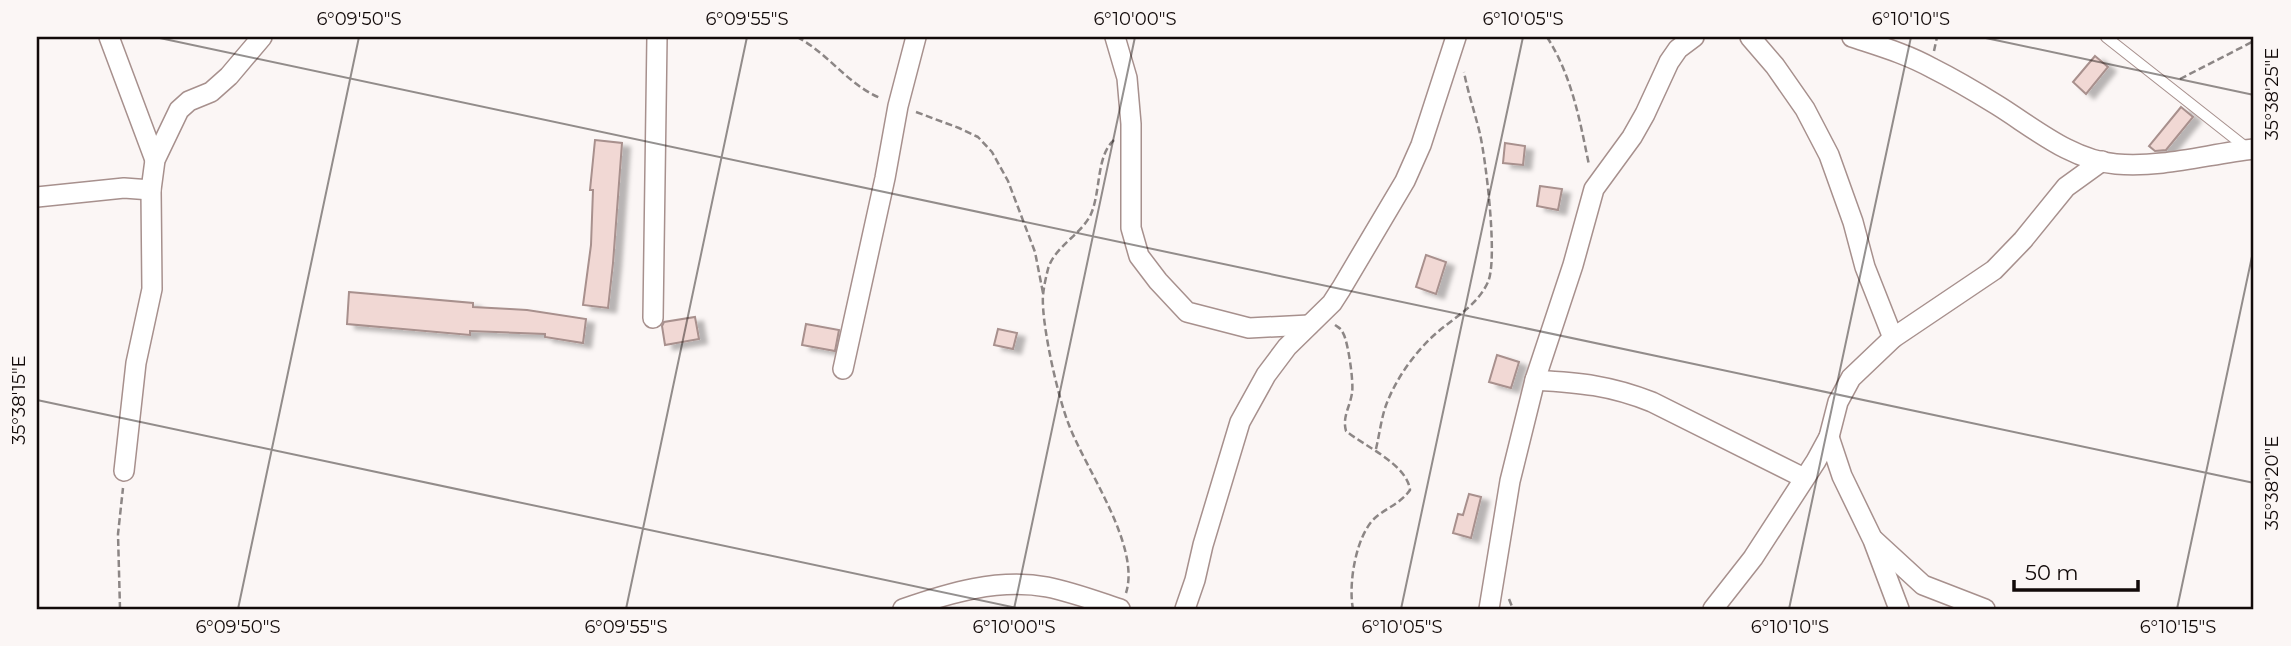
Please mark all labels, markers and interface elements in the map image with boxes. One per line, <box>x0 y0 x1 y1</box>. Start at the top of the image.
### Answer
text: 6°09'50"S <box>317 8 401 30</box>
text: 6°09'55"S <box>705 8 789 30</box>
text: 6°10'00"S <box>1094 8 1176 30</box>
text: 6°10'05"S <box>1482 8 1564 30</box>
text: 6°10'10"S <box>1872 8 1950 30</box>
text: 35°38'25"E <box>2261 48 2283 140</box>
text: 35°38'15"E <box>8 355 30 445</box>
text: 35°38'20"E <box>2261 436 2283 530</box>
scale bar <box>2014 548 2139 592</box>
text: 50 m <box>2025 560 2079 585</box>
text: 6°09'50"S <box>196 616 280 638</box>
text: 6°09'55"S <box>584 616 668 638</box>
text: 6°10'00"S <box>973 616 1055 638</box>
text: 6°10'05"S <box>1361 616 1443 638</box>
text: 6°10'10"S <box>1751 616 1829 638</box>
text: 6°10'15"S <box>2140 616 2216 638</box>

